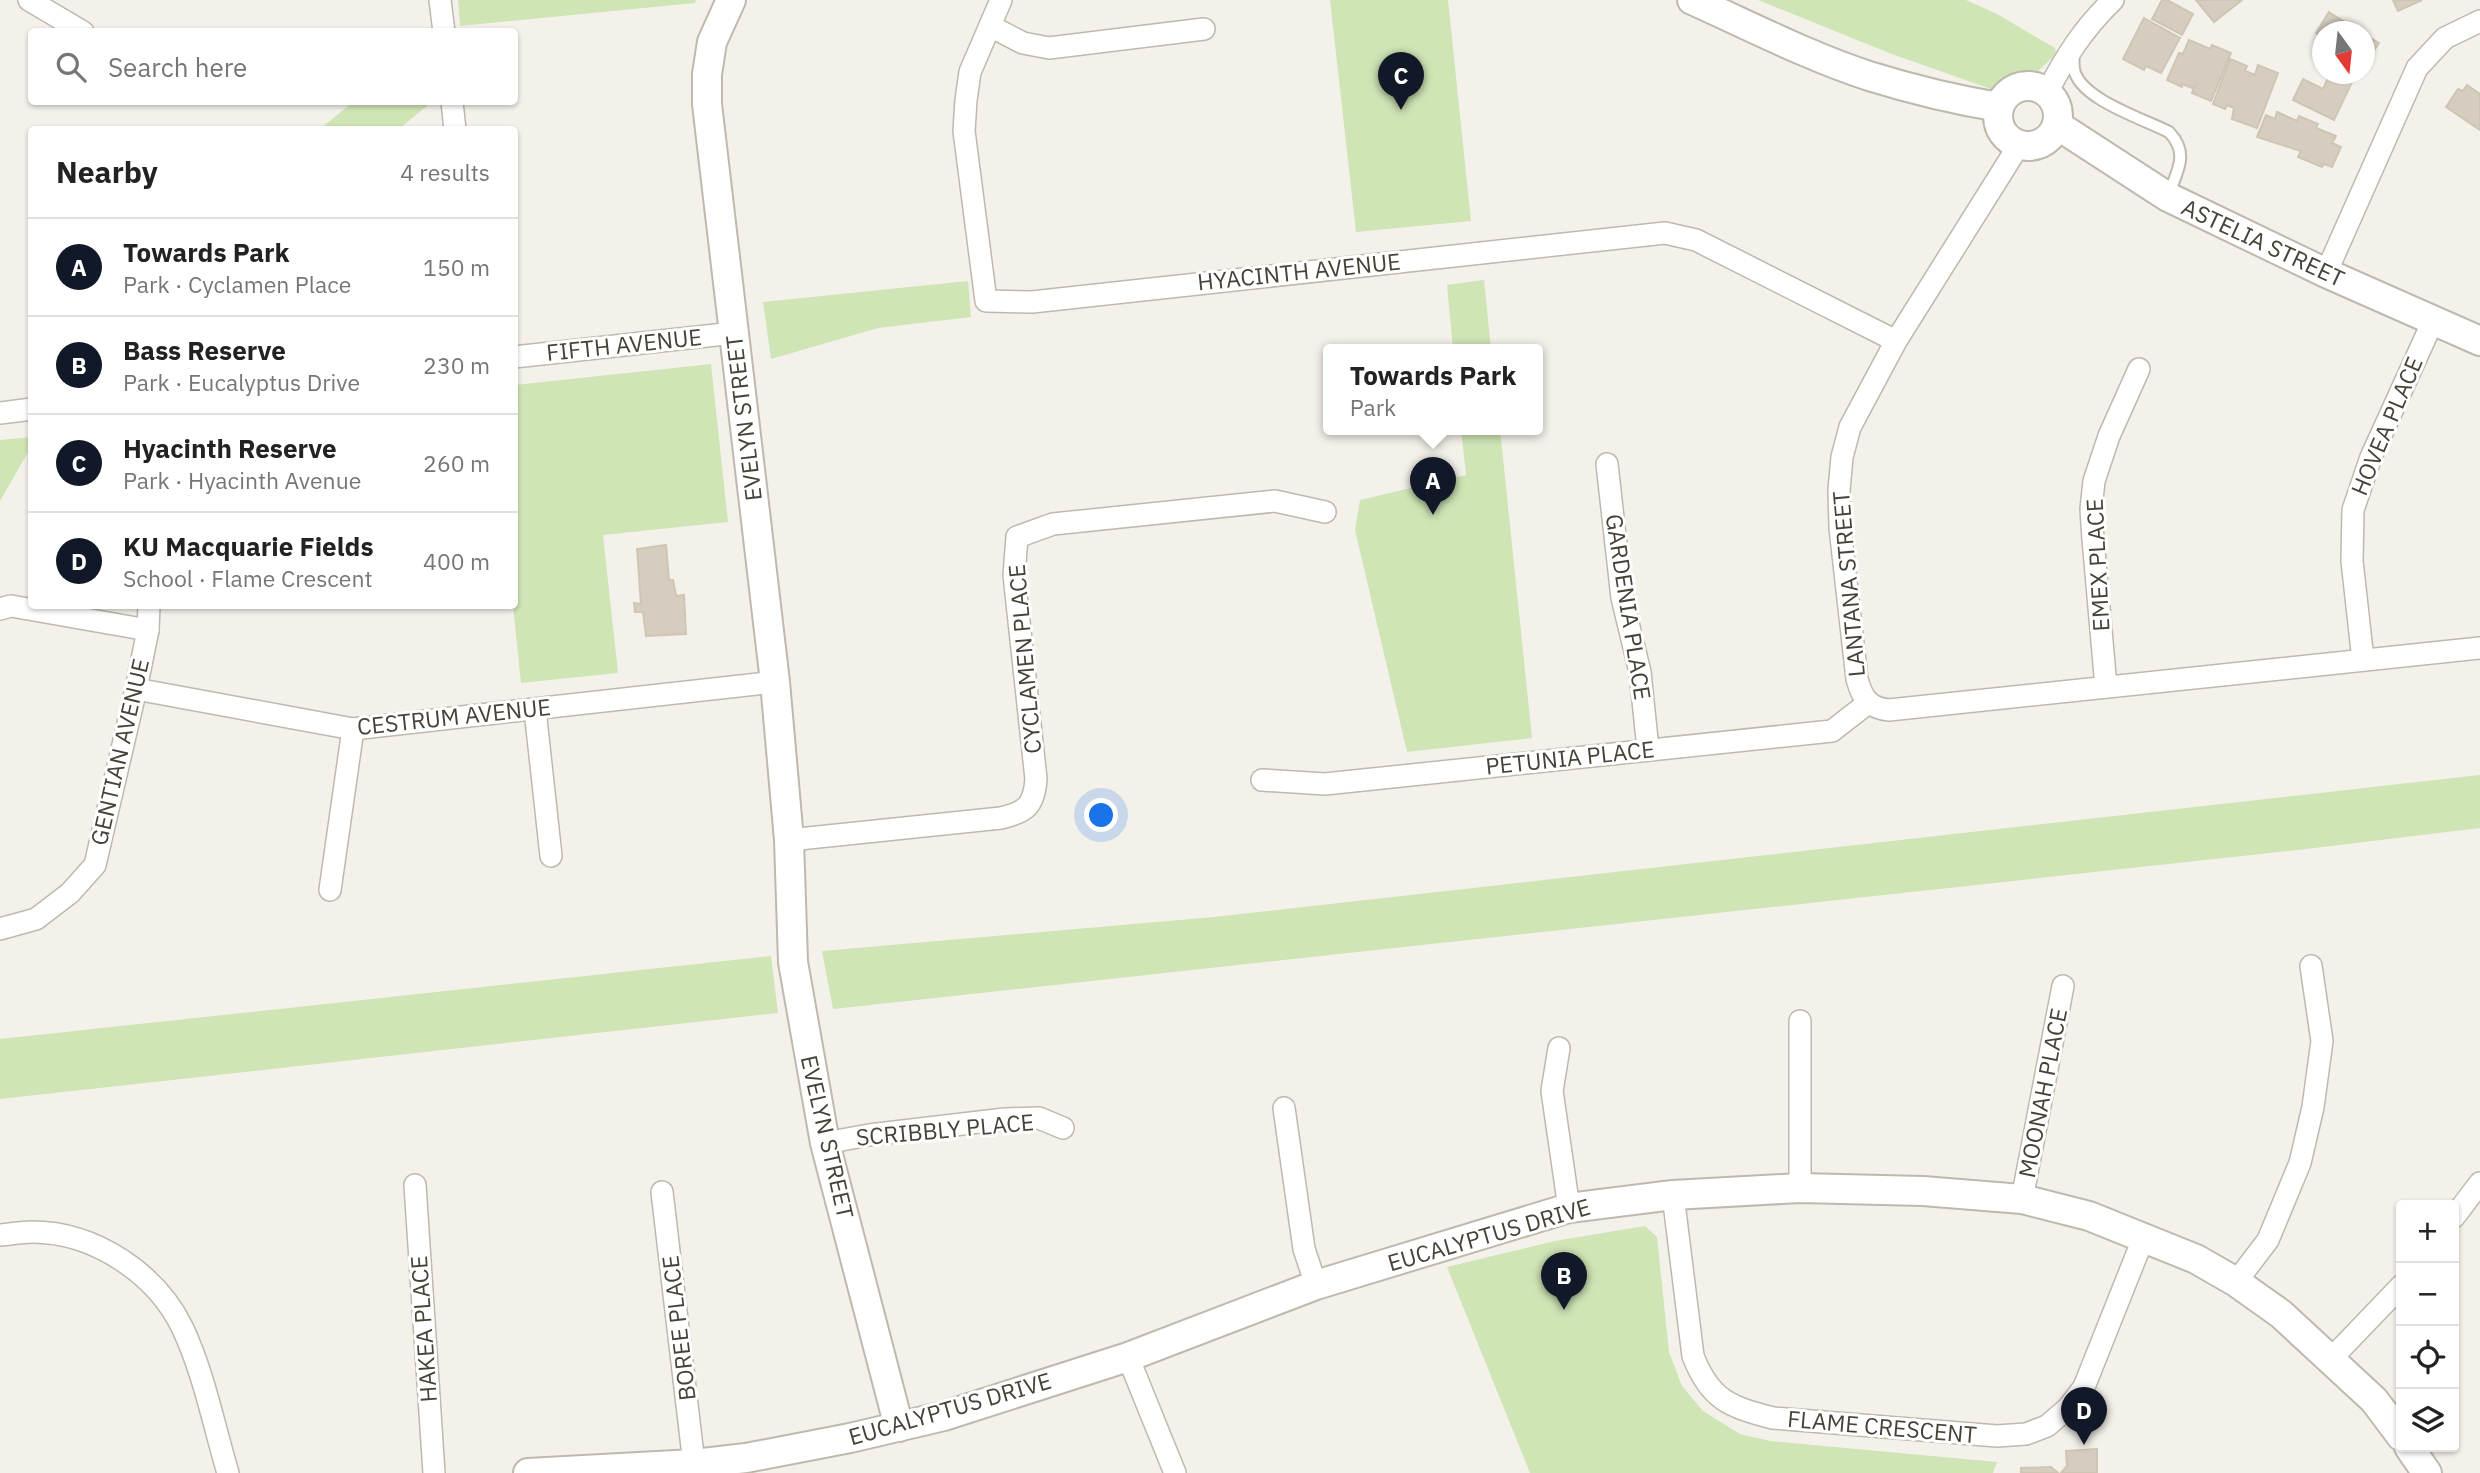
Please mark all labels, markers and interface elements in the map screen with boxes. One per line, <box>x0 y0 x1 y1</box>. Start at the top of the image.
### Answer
north arrow <box>2312 21 2375 84</box>
search box <box>28 28 518 105</box>
icon: search <box>52 48 90 86</box>
text: Search here <box>108 50 247 84</box>
pin: C <box>1378 52 1424 110</box>
text: Nearby <box>56 152 158 191</box>
text: 4 results <box>400 157 490 187</box>
street label: ASTELIA STREET <box>2177 191 2350 293</box>
text: Towards Park <box>123 235 290 269</box>
street label: HYACINTH AVENUE <box>1196 245 1402 297</box>
text: A <box>71 252 87 282</box>
text: 150 m <box>423 252 490 282</box>
text: Park · Cyclamen Place <box>123 269 351 299</box>
street label: FIFTH AVENUE <box>545 321 703 367</box>
text: Bass Reserve <box>123 333 286 367</box>
street label: EVELYN STREET <box>718 334 768 503</box>
popup <box>1323 344 1543 435</box>
text: B <box>71 350 87 380</box>
text: 230 m <box>423 350 490 380</box>
street label: HOVEA PLACE <box>2343 352 2429 500</box>
text: Towards Park <box>1350 358 1516 392</box>
text: Park · Eucalyptus Drive <box>123 367 360 397</box>
text: Park <box>1350 392 1396 422</box>
text: Hyacinth Reserve <box>123 431 337 465</box>
text: C <box>72 448 86 478</box>
text: 260 m <box>423 448 490 478</box>
pin: A <box>1410 457 1456 515</box>
text: Park · Hyacinth Avenue <box>123 465 361 495</box>
street label: LANTANA STREET <box>1825 490 1871 678</box>
street label: EMEX PLACE <box>2079 498 2115 632</box>
street label: GARDENIA PLACE <box>1599 512 1659 702</box>
text: KU Macquarie Fields <box>123 529 374 563</box>
text: D <box>71 546 87 576</box>
text: 400 m <box>423 546 490 576</box>
text: School · Flame Crescent <box>123 563 373 593</box>
street label: CYCLAMEN PLACE <box>1001 563 1047 755</box>
street label: GENTIAN AVENUE <box>83 655 155 848</box>
street label: CESTRUM AVENUE <box>356 691 552 741</box>
street label: PETUNIA PLACE <box>1484 733 1656 781</box>
your location <box>1084 798 1118 832</box>
street label: MOONAH PLACE <box>2011 1006 2073 1180</box>
street label: EVELYN STREET <box>795 1052 861 1221</box>
street label: SCRIBBLY PLACE <box>855 1106 1035 1152</box>
street label: EUCALYPTUS DRIVE <box>1384 1191 1594 1277</box>
map controls <box>2396 1200 2459 1452</box>
button: + <box>2396 1200 2459 1263</box>
pin: B <box>1541 1252 1587 1310</box>
street label: BOREE PLACE <box>654 1254 702 1403</box>
street label: HAKEA PLACE <box>403 1255 443 1404</box>
button: − <box>2396 1263 2459 1326</box>
button: locate <box>2396 1326 2459 1389</box>
street label: EUCALYPTUS DRIVE <box>845 1365 1055 1451</box>
pin: D <box>2061 1387 2107 1445</box>
button: layers <box>2396 1389 2459 1452</box>
street label: FLAME CRESCENT <box>1786 1403 1978 1449</box>

